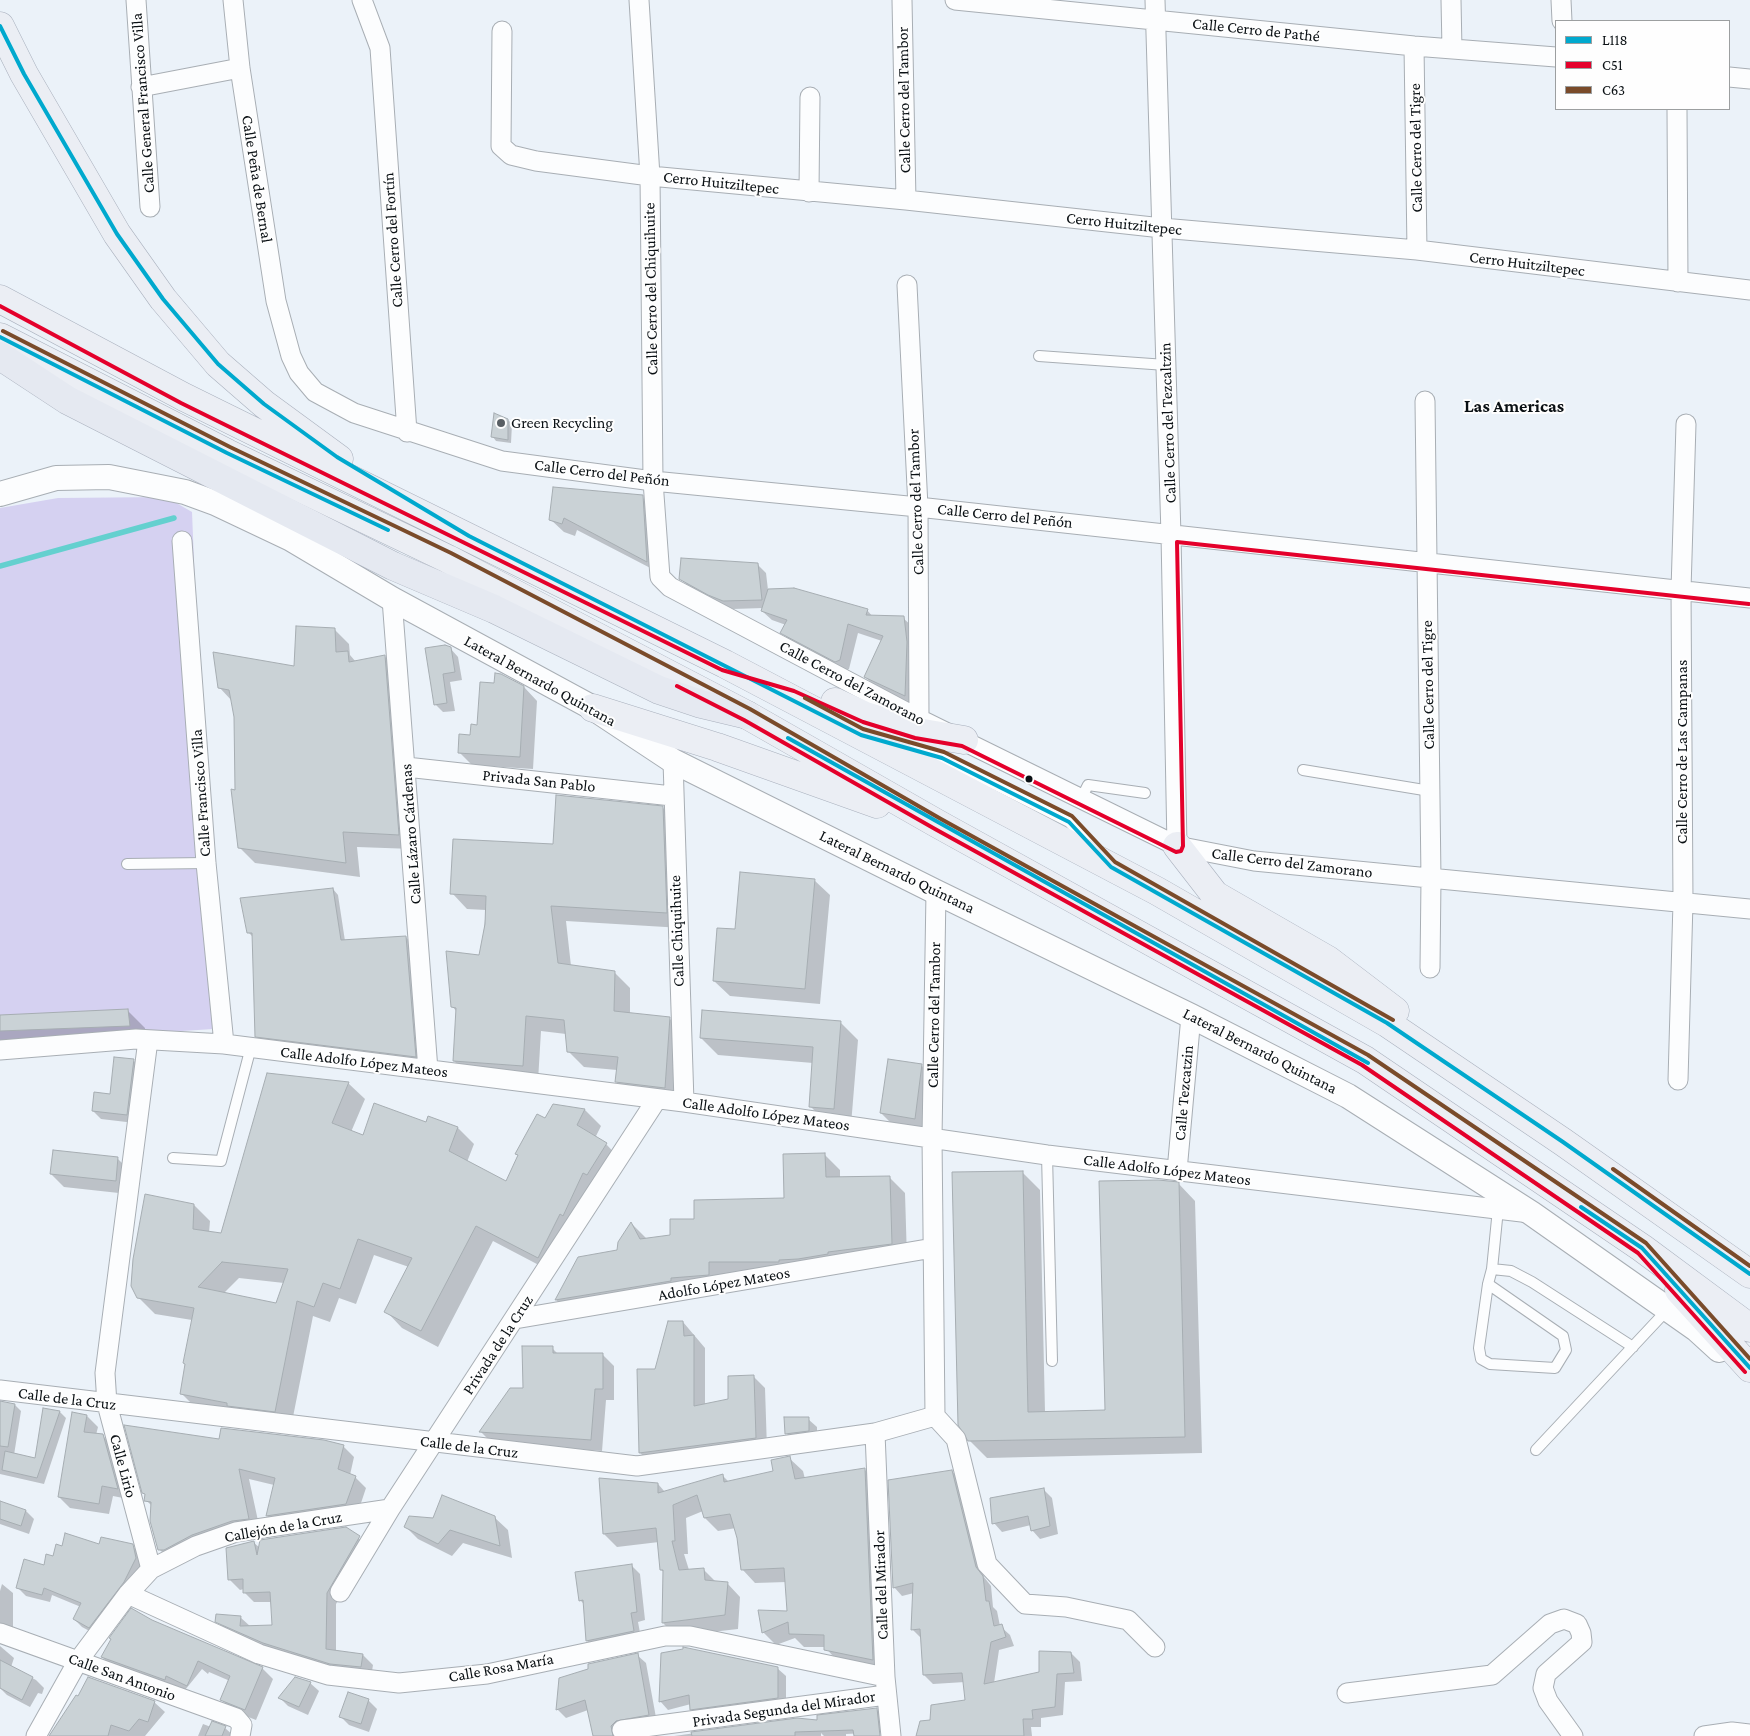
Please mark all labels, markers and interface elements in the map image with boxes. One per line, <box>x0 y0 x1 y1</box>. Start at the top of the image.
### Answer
street label: Calle General Francisco Villa <box>127 12 159 194</box>
street label: Calle Cerro de Pathé <box>1191 14 1321 46</box>
legend <box>1555 20 1730 110</box>
street label: Calle Cerro del Tambor <box>893 27 915 173</box>
text: L118 <box>1602 32 1628 48</box>
text: C51 <box>1602 57 1623 73</box>
text: C63 <box>1602 82 1625 98</box>
street label: Calle Cerro del Tigre <box>1405 83 1427 213</box>
street label: Calle Peña de Bernal <box>237 114 277 244</box>
street label: Cerro Huitziltepec <box>662 167 780 199</box>
street label: Calle Cerro del Fortín <box>379 172 407 308</box>
street label: Calle Cerro del Chiquihuite <box>640 202 662 376</box>
street label: Cerro Huitziltepec <box>1065 208 1183 240</box>
street label: Cerro Huitziltepec <box>1468 247 1586 281</box>
street label: Calle Cerro del Tezcaltzin <box>1156 342 1180 504</box>
district label: Las Americas <box>1464 395 1564 417</box>
place label: Green Recycling <box>511 413 613 433</box>
marker: Green Recycling <box>495 417 507 429</box>
street label: Calle Cerro del Tambor <box>904 428 928 576</box>
street label: Calle Cerro del Peñón <box>533 455 671 491</box>
street label: Calle Cerro del Peñón <box>936 499 1074 533</box>
street label: Calle Cerro del Tigre <box>1417 620 1439 750</box>
street label: Lateral Bernardo Quintana <box>461 631 619 731</box>
street label: Calle Cerro del Zamorano <box>776 636 928 730</box>
street label: Calle Cerro de Las Campanas <box>1672 660 1692 844</box>
street label: Calle Francisco Villa <box>187 729 215 857</box>
street label: Calle Lázaro Cárdenas <box>397 763 425 905</box>
street label: Privada San Pablo <box>482 766 596 796</box>
unlabelled marker <box>1024 774 1034 784</box>
street label: Lateral Bernardo Quintana <box>816 826 978 918</box>
street label: Calle Cerro del Zamorano <box>1210 844 1374 882</box>
street label: Calle Chiquihuite <box>665 875 689 987</box>
street label: Calle Cerro del Tambor <box>923 942 945 1088</box>
street label: Lateral Bernardo Quintana <box>1180 1004 1340 1098</box>
street label: Calle Adolfo López Mateos <box>279 1042 449 1082</box>
street label: Calle Tezcatzin <box>1170 1044 1198 1142</box>
street label: Calle Adolfo López Mateos <box>681 1093 851 1135</box>
street label: Calle Adolfo López Mateos <box>1082 1150 1252 1190</box>
street label: Adolfo López Mateos <box>657 1263 791 1305</box>
street label: Privada de la Cruz <box>459 1292 537 1398</box>
street label: Calle de la Cruz <box>17 1383 117 1415</box>
street label: Calle de la Cruz <box>419 1431 519 1463</box>
street label: Calle Lirio <box>105 1432 141 1500</box>
street label: Callejón de la Cruz <box>223 1507 343 1547</box>
street label: Calle del Mirador <box>869 1530 893 1640</box>
street label: Calle San Antonio <box>66 1649 178 1705</box>
street label: Calle Rosa María <box>447 1649 555 1687</box>
street label: Privada Segunda del Mirador <box>691 1687 877 1731</box>

